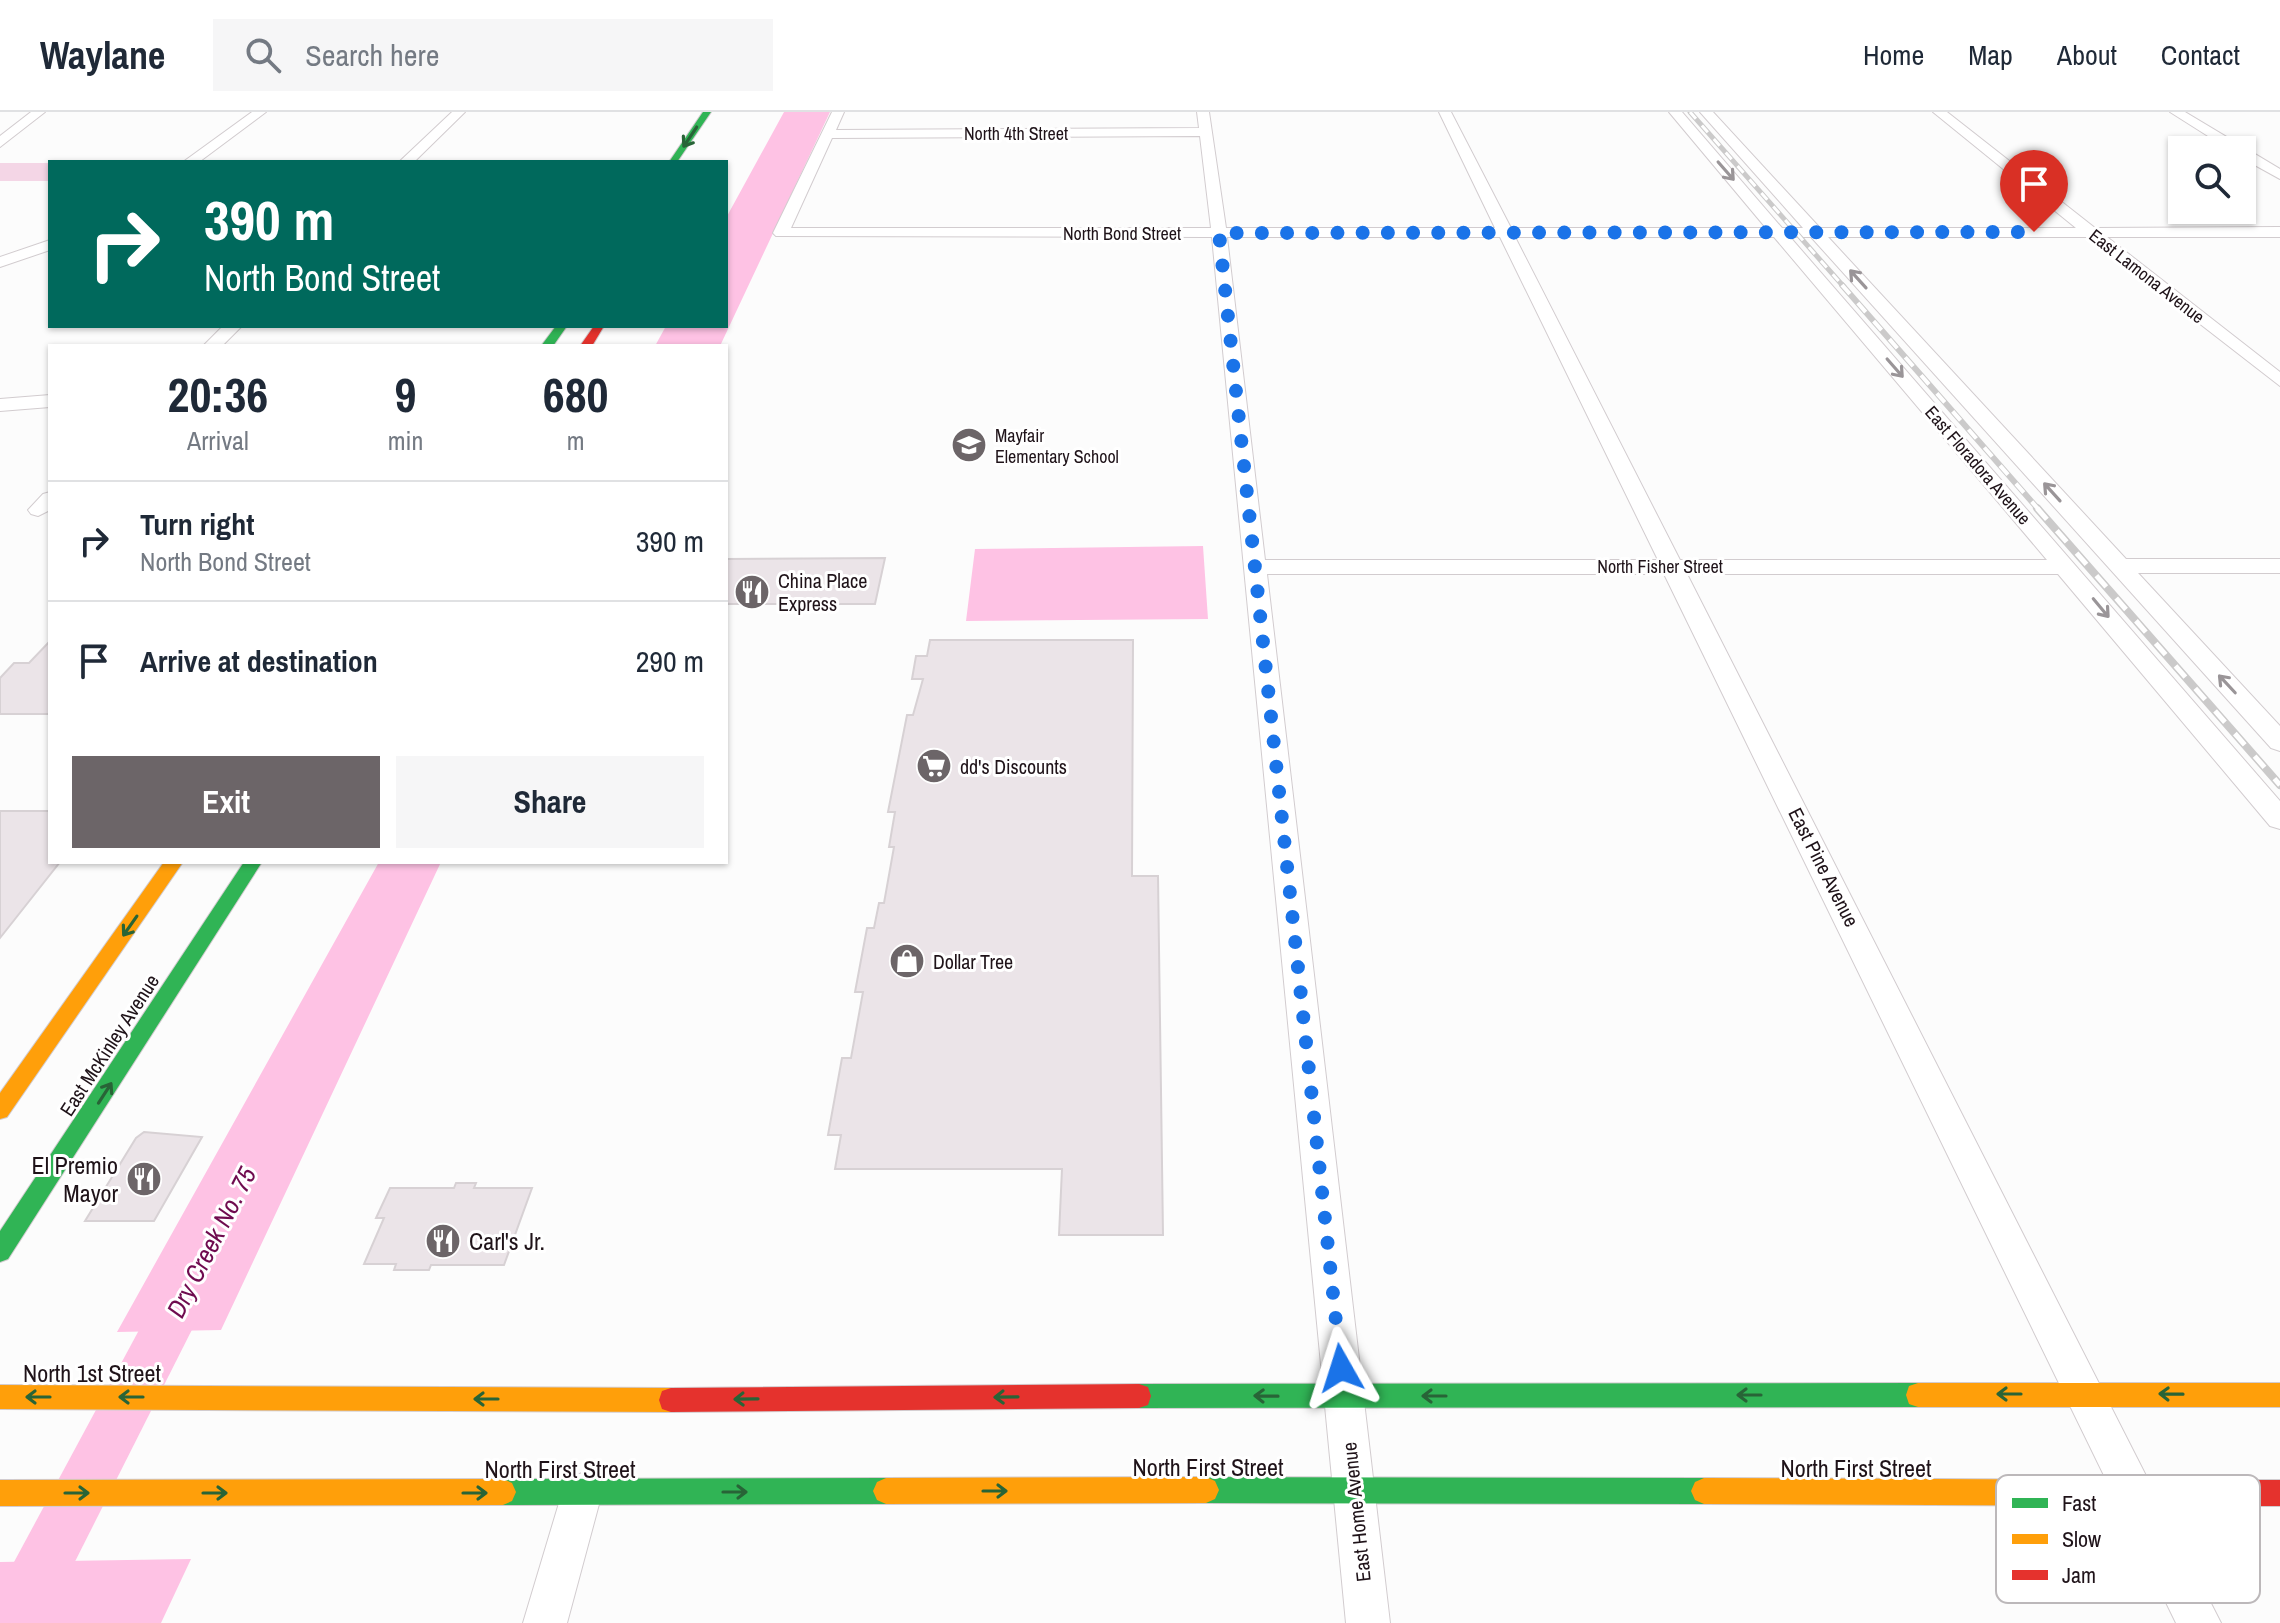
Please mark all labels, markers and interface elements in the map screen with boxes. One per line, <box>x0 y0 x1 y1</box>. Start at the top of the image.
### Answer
search box <box>213 19 773 91</box>
text: Waylane <box>40 30 165 81</box>
icon: search <box>241 33 285 77</box>
text: Search here <box>305 35 439 75</box>
text: Home <box>1863 36 1924 74</box>
text: Map <box>1968 36 2013 74</box>
text: About <box>2057 36 2117 74</box>
text: Contact <box>2161 36 2240 74</box>
street label: North 4th Street <box>964 121 1068 146</box>
one-way arrow <box>682 125 698 148</box>
map controls <box>2168 136 2256 224</box>
button: search <box>2168 136 2256 224</box>
pin <box>2000 150 2068 232</box>
one-way arrow <box>1717 161 1735 181</box>
icon: arrive <box>2012 162 2056 206</box>
text: 390 m <box>204 182 334 257</box>
icon: right <box>72 192 176 296</box>
street label: North Bond Street <box>1063 221 1181 246</box>
street label: East Lamona Avenue <box>2084 223 2210 329</box>
text: North Bond Street <box>204 254 440 302</box>
one-way arrow <box>1849 270 1867 290</box>
one-way arrow <box>1886 358 1904 378</box>
text: 20:36 <box>168 362 268 427</box>
text: 9 <box>395 362 416 427</box>
text: 680 <box>543 362 608 427</box>
street label: East Floradora Avenue <box>1919 400 2037 530</box>
text: Arrival <box>187 423 249 458</box>
text: min <box>388 423 423 458</box>
text: m <box>567 423 585 458</box>
place label: Mayfair Elementary School <box>995 423 1119 469</box>
school or university icon: Mayfair Elementary School <box>950 426 988 464</box>
one-way arrow <box>2043 483 2061 503</box>
text: Turn right <box>140 504 254 544</box>
icon: right <box>72 519 116 563</box>
text: 390 m <box>636 521 704 561</box>
text: North Bond Street <box>140 544 311 579</box>
street label: North Fisher Street <box>1597 554 1723 579</box>
place label: China Place Express <box>778 567 867 617</box>
restaurant icon: China Place Express <box>733 573 771 611</box>
one-way arrow <box>2092 598 2110 618</box>
icon: arrive <box>72 639 116 683</box>
text: Arrive at destination <box>140 641 378 681</box>
text: 290 m <box>636 641 704 681</box>
one-way arrow <box>2218 674 2237 694</box>
supermarket icon: dd's Discounts <box>915 747 953 785</box>
place label: dd's Discounts <box>960 753 1067 780</box>
button: Exit <box>72 756 380 848</box>
button: Share <box>396 756 704 848</box>
street label: East Pine Avenue <box>1782 803 1866 931</box>
one-way arrow <box>122 914 138 936</box>
shop icon: Dollar Tree <box>888 942 926 980</box>
place label: Dollar Tree <box>933 948 1013 975</box>
street label: East McKinley Avenue <box>53 969 165 1121</box>
one-way arrow <box>96 1082 113 1104</box>
place label: El Premio Mayor <box>32 1149 118 1209</box>
restaurant icon: El Premio Mayor <box>125 1160 163 1198</box>
water label: Dry Creek No. 75 <box>158 1161 264 1323</box>
restaurant icon: Carl's Jr. <box>424 1222 462 1260</box>
place label: Carl's Jr. <box>469 1225 545 1257</box>
position arrow <box>1299 1326 1383 1410</box>
street label: North 1st Street <box>23 1357 161 1389</box>
one-way arrow <box>1996 1386 2023 1401</box>
one-way arrow <box>2158 1386 2185 1402</box>
one-way arrow <box>1736 1387 1763 1403</box>
one-way arrow <box>1253 1388 1280 1404</box>
one-way arrow <box>1421 1388 1448 1404</box>
one-way arrow <box>25 1389 52 1405</box>
one-way arrow <box>118 1389 145 1405</box>
one-way arrow <box>993 1389 1020 1404</box>
one-way arrow <box>473 1391 500 1407</box>
one-way arrow <box>733 1391 760 1407</box>
street label: East Home Avenue <box>1335 1441 1377 1583</box>
street label: North First Street <box>1133 1451 1284 1483</box>
street label: North First Street <box>1781 1452 1932 1484</box>
street label: North First Street <box>485 1453 636 1485</box>
legend <box>1996 1475 2260 1603</box>
one-way arrow <box>981 1484 1008 1499</box>
one-way arrow <box>63 1485 90 1501</box>
one-way arrow <box>201 1485 228 1501</box>
one-way arrow <box>461 1485 488 1501</box>
one-way arrow <box>721 1485 748 1500</box>
text: Fast <box>2062 1488 2096 1518</box>
text: Slow <box>2062 1524 2101 1554</box>
text: Jam <box>2062 1560 2096 1590</box>

